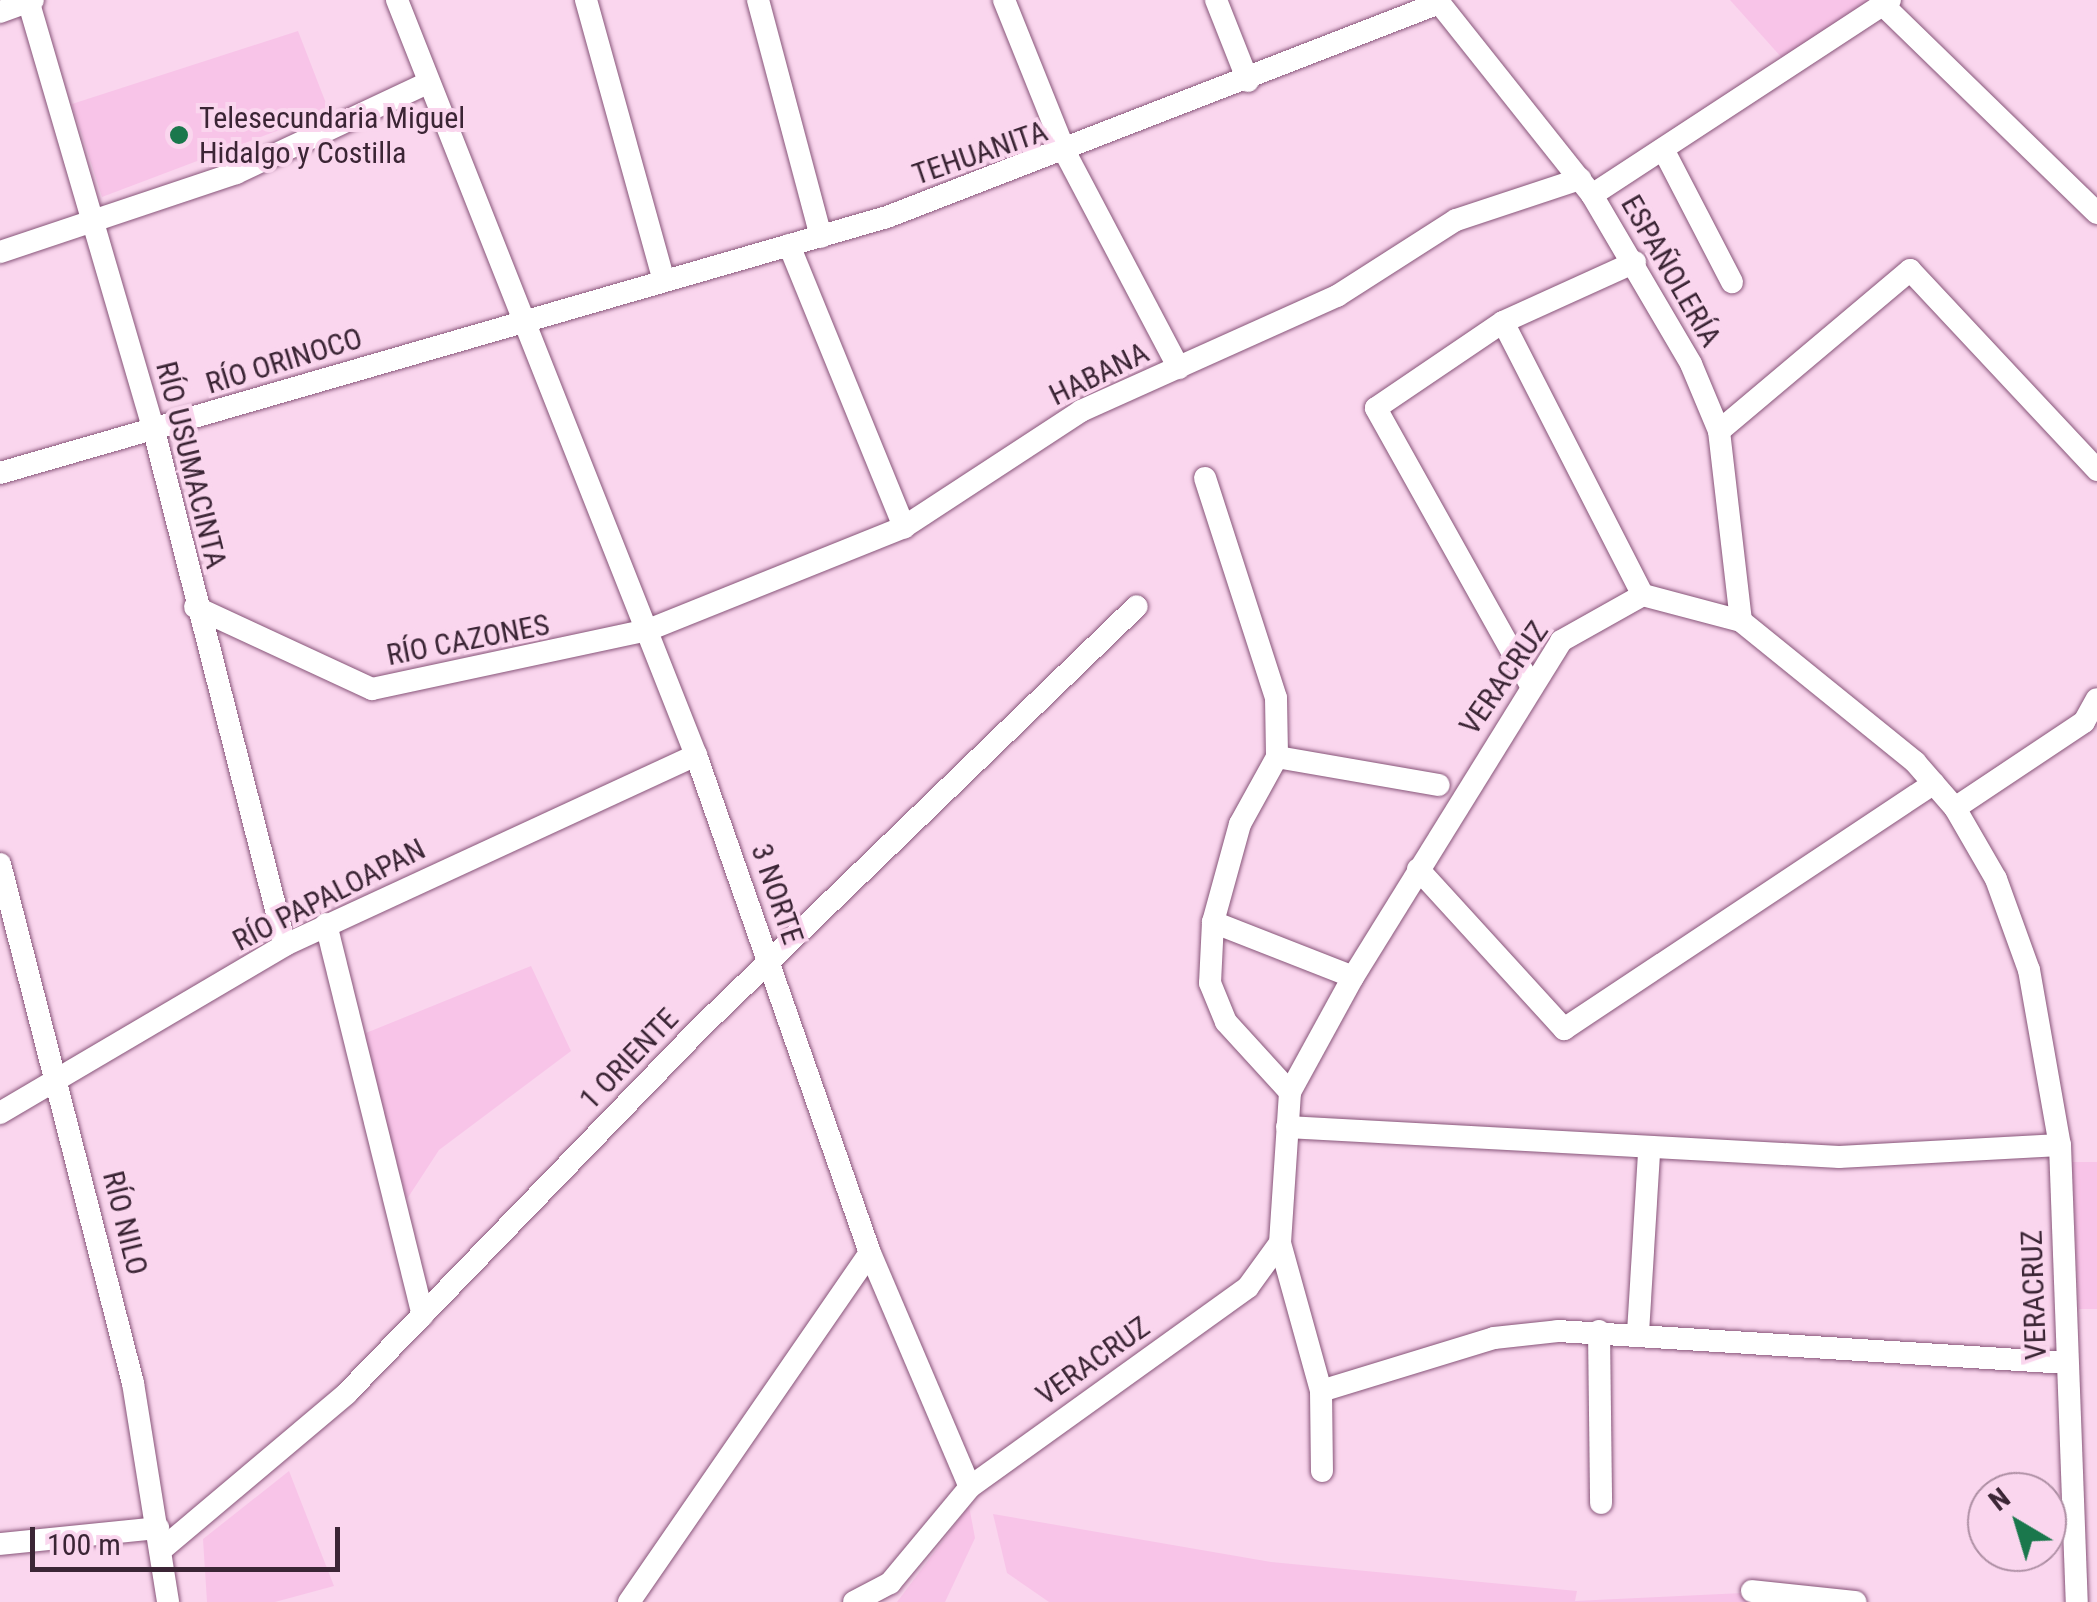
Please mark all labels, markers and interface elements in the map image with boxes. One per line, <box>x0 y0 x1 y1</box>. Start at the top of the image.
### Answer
place label: Telesecundaria Miguel Hidalgo y Costilla <box>199 100 465 170</box>
street label: TEHUANITA <box>908 113 1052 193</box>
marker: Telesecundaria Miguel Hidalgo y Costilla <box>168 124 190 146</box>
street label: ESPAÑOLERÍA <box>1613 189 1729 353</box>
street label: RÍO ORINOCO <box>202 320 366 402</box>
street label: HABANA <box>1043 335 1155 413</box>
street label: RÍO USUMACINTA <box>148 358 234 572</box>
street label: RÍO CAZONES <box>384 607 552 673</box>
street label: VERACRUZ <box>1452 614 1556 742</box>
street label: RÍO PAPALOAPAN <box>227 831 431 959</box>
street label: 3 NORTE <box>743 839 811 949</box>
street label: 1 ORIENTE <box>572 1001 686 1117</box>
street label: RÍO NILO <box>95 1167 155 1279</box>
street label: VERACRUZ <box>2014 1229 2054 1361</box>
street label: VERACRUZ <box>1029 1309 1157 1413</box>
north arrow <box>1967 1472 2067 1572</box>
text: N <box>1983 1481 2016 1518</box>
scale bar <box>35 1507 345 1569</box>
text: 100 m <box>47 1527 121 1562</box>

